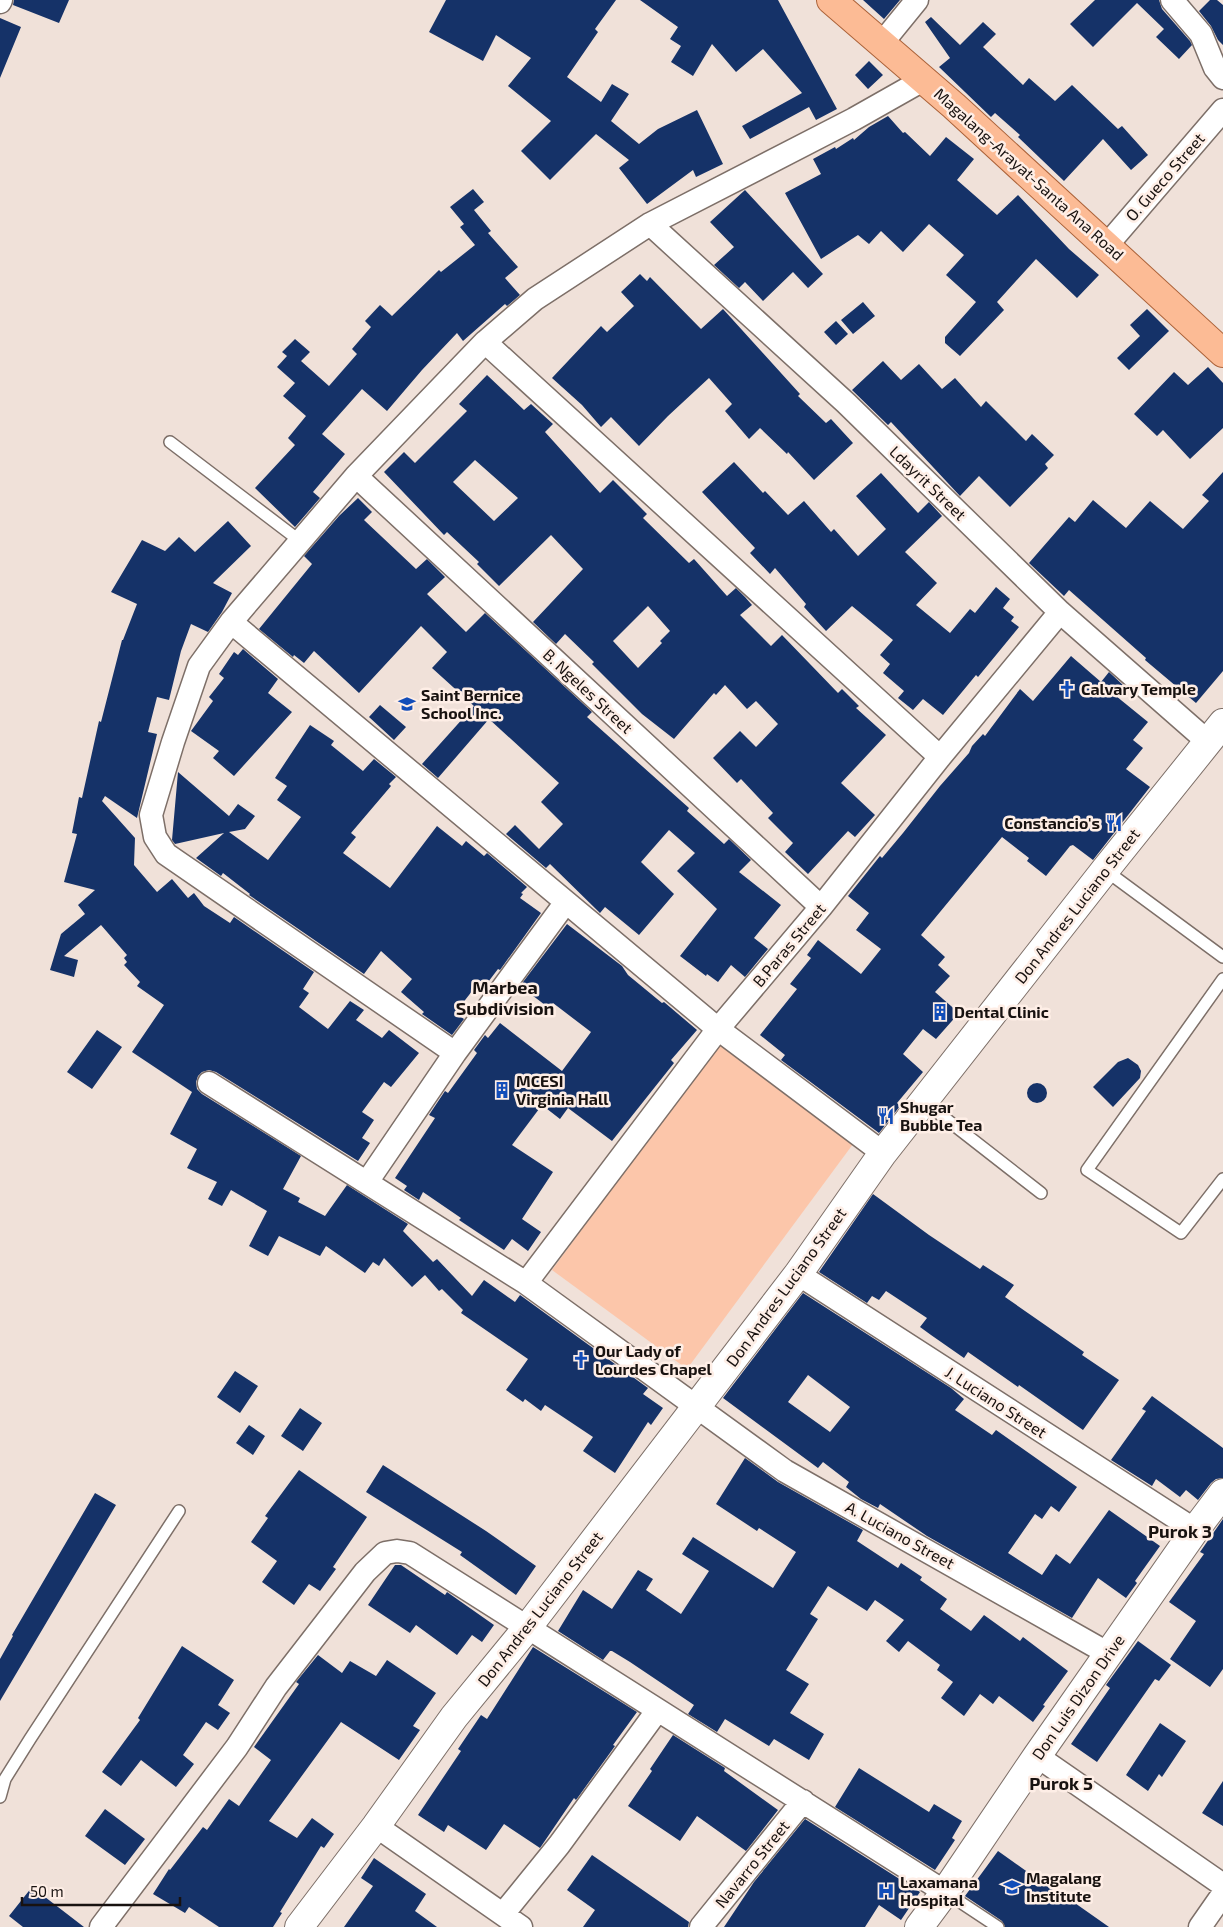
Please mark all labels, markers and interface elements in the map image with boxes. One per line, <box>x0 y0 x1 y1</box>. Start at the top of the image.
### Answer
street label: Magalang-Arayat-Santa Ana Road <box>931 83 1128 264</box>
street label: O. Gueco Street <box>1121 129 1208 225</box>
street label: Ldayrit Street <box>886 441 971 524</box>
street label: B. Ngeles Street <box>540 644 637 737</box>
church icon: Calvary Temple <box>1057 679 1077 699</box>
place label: Calvary Temple <box>1081 679 1196 699</box>
place label: Saint Bernice School Inc. <box>421 685 521 722</box>
school or university icon: Saint Bernice School Inc. <box>397 694 417 714</box>
place label: Constancio's <box>1004 813 1100 832</box>
restaurant icon: Constancio's <box>1104 813 1124 833</box>
street label: Don Andres Luciano Street <box>1010 824 1143 987</box>
street label: B.Paras Street <box>748 899 829 990</box>
district label: Marbea Subdivision <box>456 976 554 1019</box>
building icon: Dental Clinic <box>930 1002 950 1022</box>
place label: Dental Clinic <box>954 1002 1049 1021</box>
place label: MCESI Virginia Hall <box>516 1071 609 1108</box>
building icon: MCESI Virginia Hall <box>492 1080 512 1100</box>
place label: Shugar Bubble Tea <box>900 1097 982 1134</box>
restaurant icon: Shugar Bubble Tea <box>876 1106 896 1126</box>
street label: Don Andres Luciano Street <box>722 1204 850 1370</box>
place label: Our Lady of Lourdes Chapel <box>595 1341 713 1378</box>
church icon: Our Lady of Lourdes Chapel <box>571 1350 591 1370</box>
street label: J. Luciano Street <box>942 1362 1051 1441</box>
street label: A. Luciano Street <box>842 1497 958 1572</box>
district label: Purok 3 <box>1148 1520 1212 1542</box>
street label: Don Andres Luciano Street <box>473 1527 606 1690</box>
street label: Don Luis Dizon Drive <box>1027 1631 1128 1763</box>
district label: Purok 5 <box>1029 1772 1093 1794</box>
street label: Navarro Street <box>711 1816 793 1911</box>
place label: Magalang Institute <box>1026 1868 1102 1905</box>
place label: Laxamana Hospital <box>900 1872 978 1909</box>
scale bar <box>22 1874 180 1906</box>
school or university icon: Magalang Institute <box>1002 1877 1022 1897</box>
hospital icon: Laxamana Hospital <box>876 1881 896 1901</box>
text: 50 m <box>30 1882 64 1900</box>

